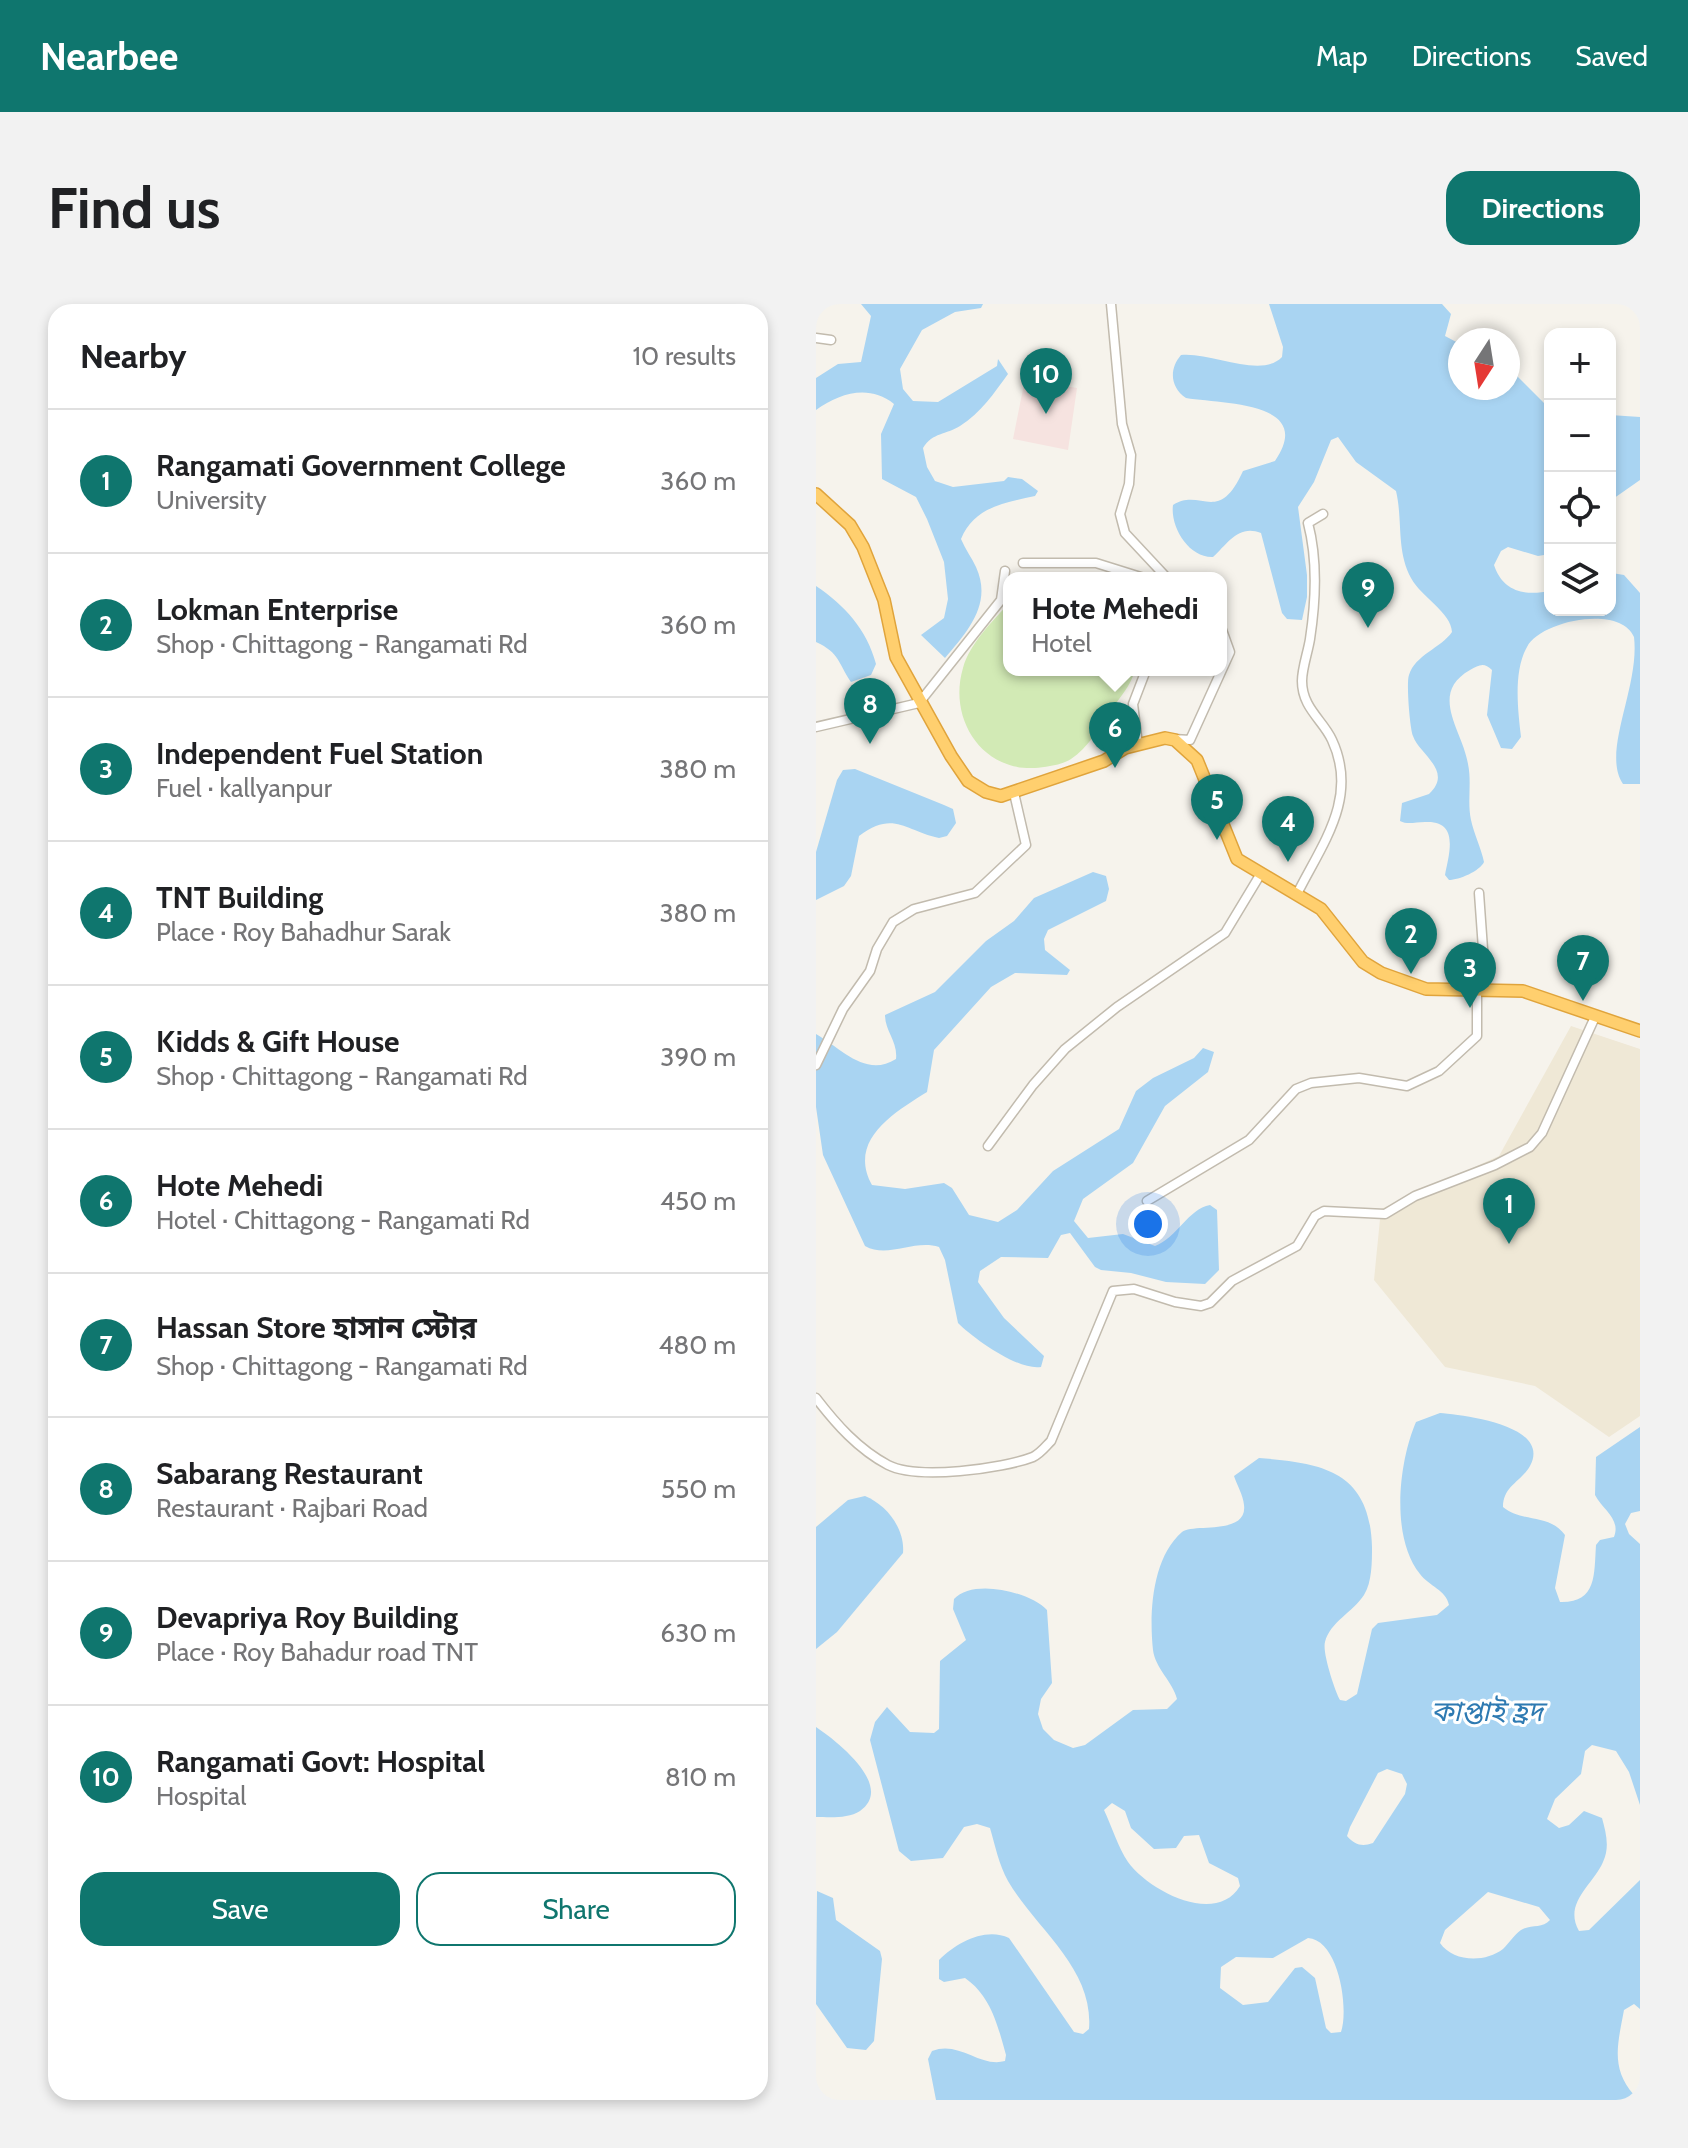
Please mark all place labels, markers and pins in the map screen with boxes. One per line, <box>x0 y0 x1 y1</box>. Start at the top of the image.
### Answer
pin: 10 <box>1020 348 1072 414</box>
pin: 9 <box>1342 562 1394 628</box>
pin: 8 <box>844 678 896 744</box>
pin: 6 <box>1089 702 1141 768</box>
pin: 5 <box>1191 774 1243 840</box>
pin: 4 <box>1262 796 1314 862</box>
pin: 2 <box>1385 908 1437 974</box>
pin: 7 <box>1557 935 1609 1001</box>
pin: 3 <box>1444 942 1496 1008</box>
pin: 1 <box>1483 1178 1535 1244</box>

